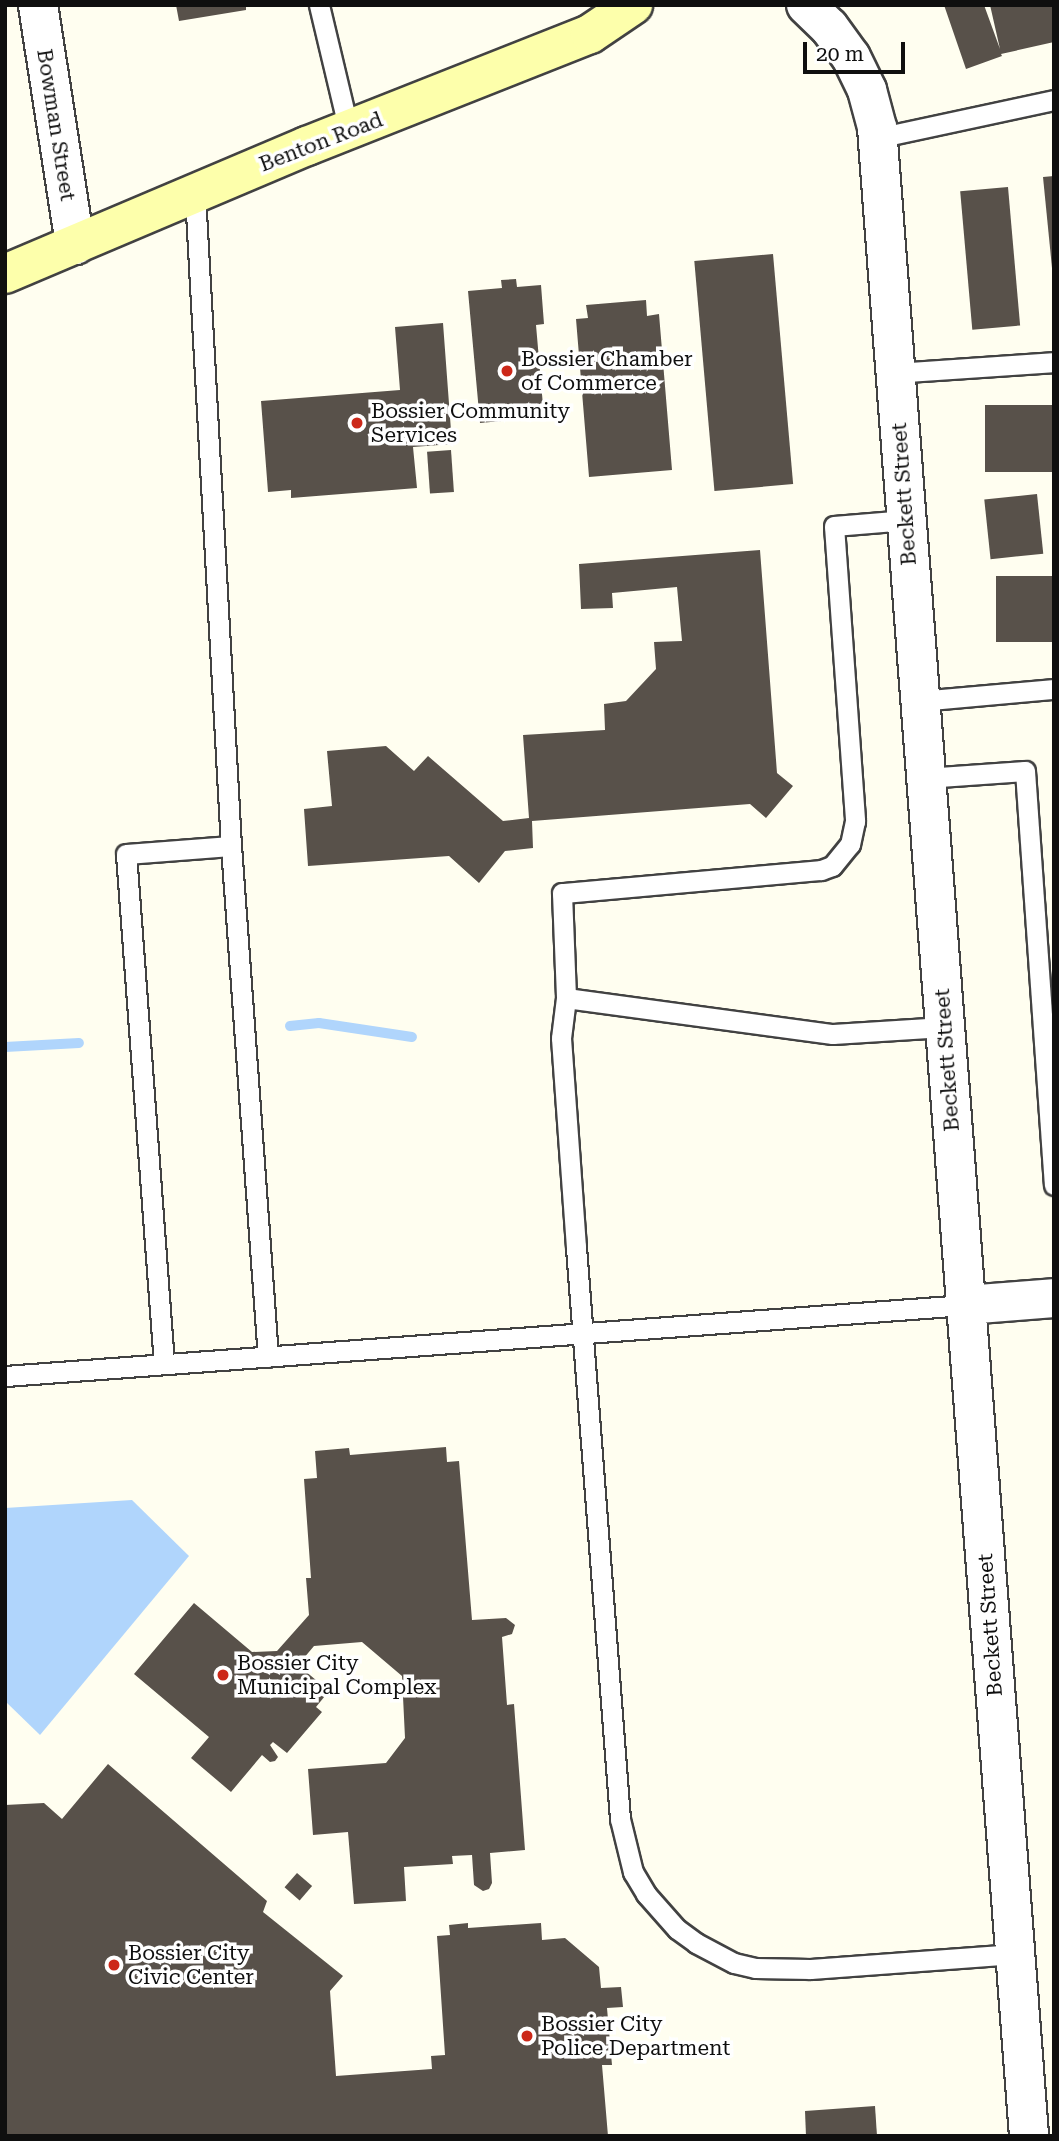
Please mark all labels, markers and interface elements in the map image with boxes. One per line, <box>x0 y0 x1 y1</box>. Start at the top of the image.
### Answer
scale bar <box>807 28 908 72</box>
text: 20 m <box>816 42 864 66</box>
street label: Bowman Street <box>32 47 80 203</box>
street label: Benton Road <box>256 107 386 177</box>
place label: Bossier Chamber of Commerce <box>521 346 693 396</box>
marker: Bossier Chamber of Commerce <box>499 363 515 379</box>
place label: Bossier Community Services <box>371 398 570 448</box>
marker: Bossier Community Services <box>349 415 365 431</box>
street label: Beckett Street <box>886 422 922 566</box>
street label: Beckett Street <box>929 988 965 1132</box>
street label: Beckett Street <box>972 1553 1008 1697</box>
place label: Bossier City Municipal Complex <box>237 1650 436 1700</box>
marker: Bossier City Municipal Complex <box>215 1667 231 1683</box>
place label: Bossier City Civic Center <box>128 1940 254 1990</box>
marker: Bossier City Civic Center <box>106 1957 122 1973</box>
place label: Bossier City Police Department <box>541 2011 730 2061</box>
marker: Bossier City Police Department <box>519 2028 535 2044</box>

